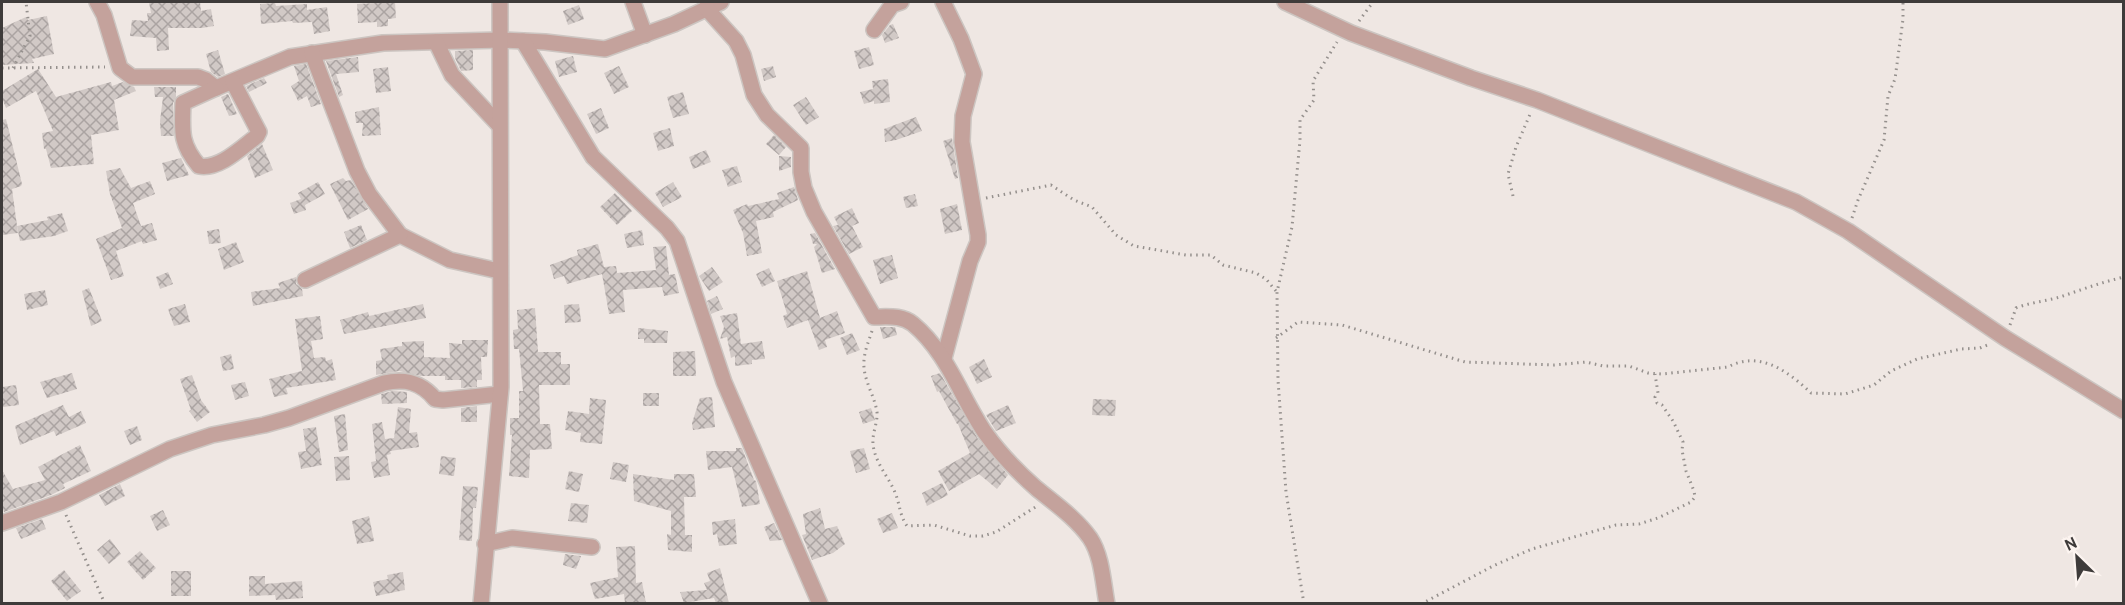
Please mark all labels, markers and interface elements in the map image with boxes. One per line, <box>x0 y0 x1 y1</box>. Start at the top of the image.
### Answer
north arrow <box>2047 527 2107 587</box>
text: N <box>2062 533 2080 555</box>

